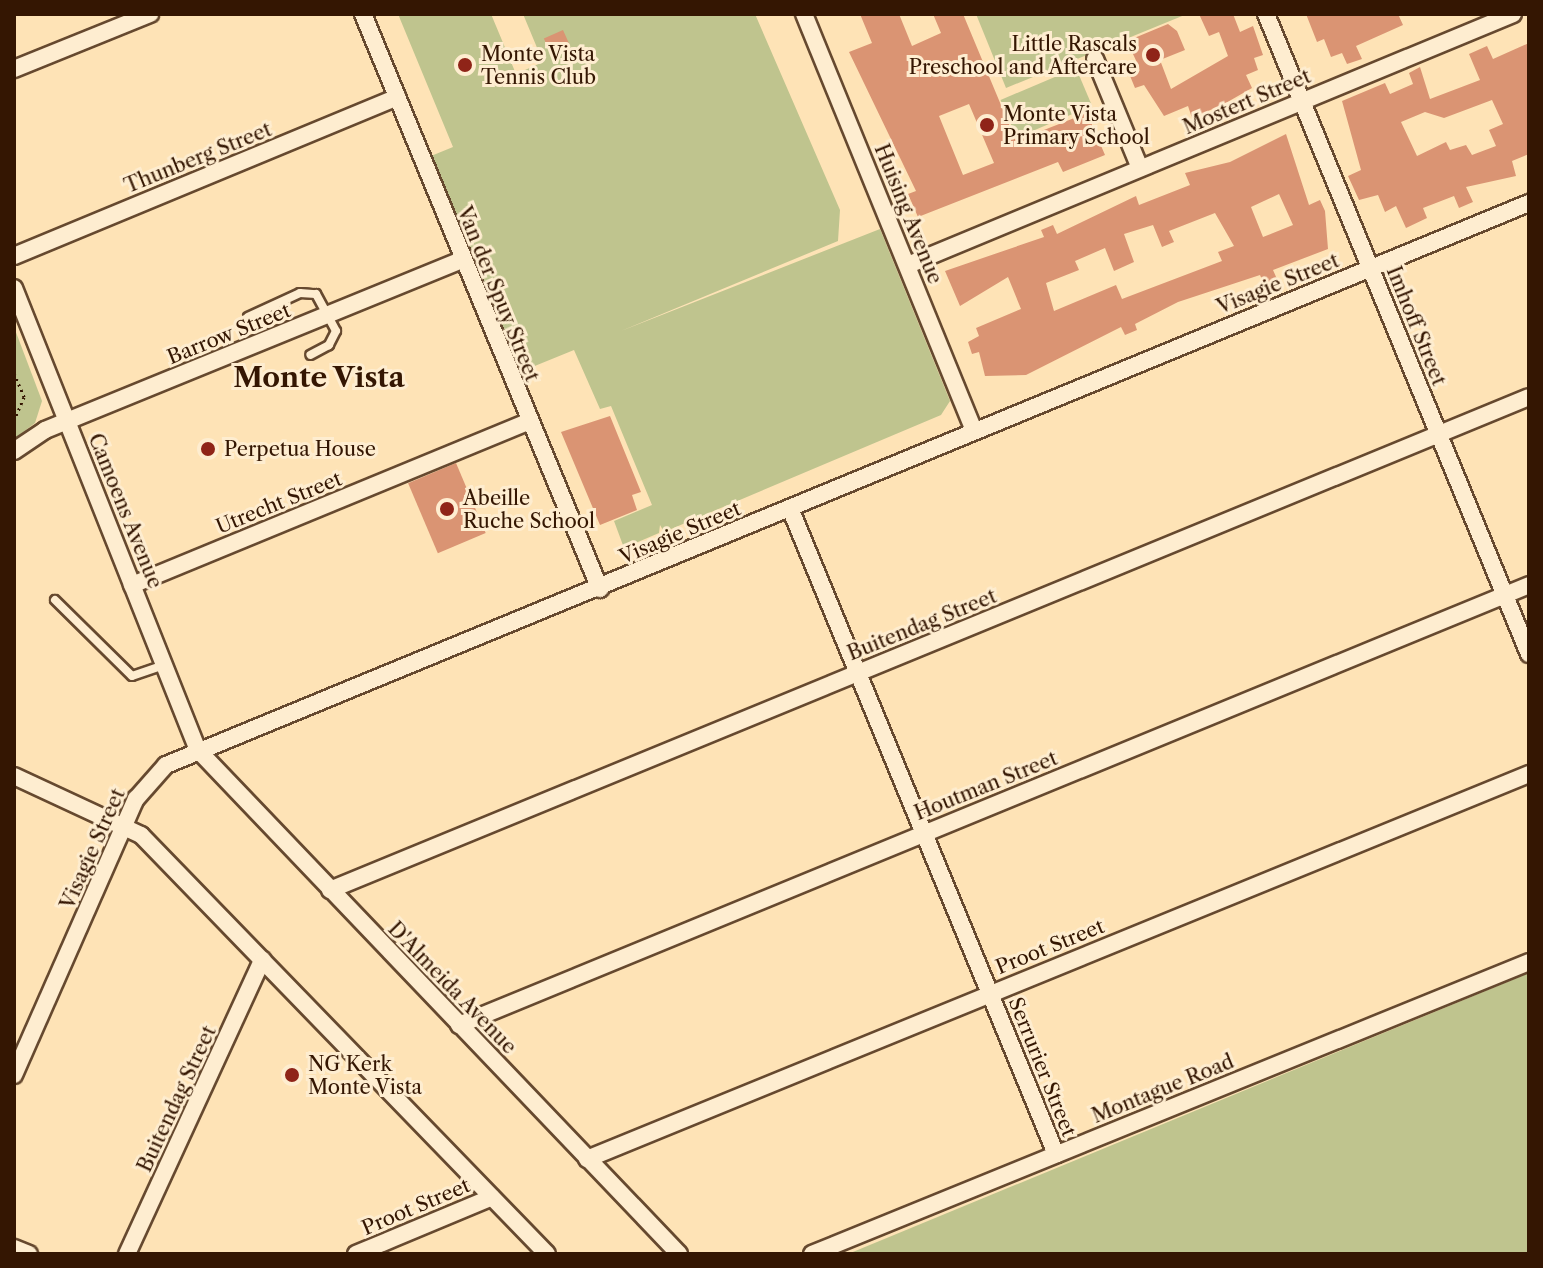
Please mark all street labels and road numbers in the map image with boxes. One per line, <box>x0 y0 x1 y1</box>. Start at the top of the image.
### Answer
street label: Mostert Street <box>1180 64 1314 140</box>
street label: Thunberg Street <box>121 118 275 198</box>
street label: Huising Avenue <box>869 140 947 288</box>
street label: Van der Spuy Street <box>452 203 544 385</box>
street label: Visagie Street <box>1213 249 1343 319</box>
street label: Imhoff Street <box>1381 263 1451 389</box>
street label: Barrow Street <box>164 298 294 370</box>
street label: Camoens Avenue <box>83 430 167 592</box>
street label: Utrecht Street <box>213 467 345 539</box>
street label: Visagie Street <box>616 497 744 569</box>
street label: Buitendag Street <box>844 584 1000 666</box>
street label: Houtman Street <box>911 746 1061 826</box>
street label: Visagie Street <box>56 785 130 913</box>
street label: Proot Street <box>992 914 1108 980</box>
street label: D'Almeida Avenue <box>383 917 521 1059</box>
street label: Serrurier Street <box>1003 994 1081 1140</box>
street label: Buitendag Street <box>133 1022 221 1176</box>
street label: Montague Road <box>1089 1050 1237 1128</box>
street label: Proot Street <box>358 1173 474 1241</box>

